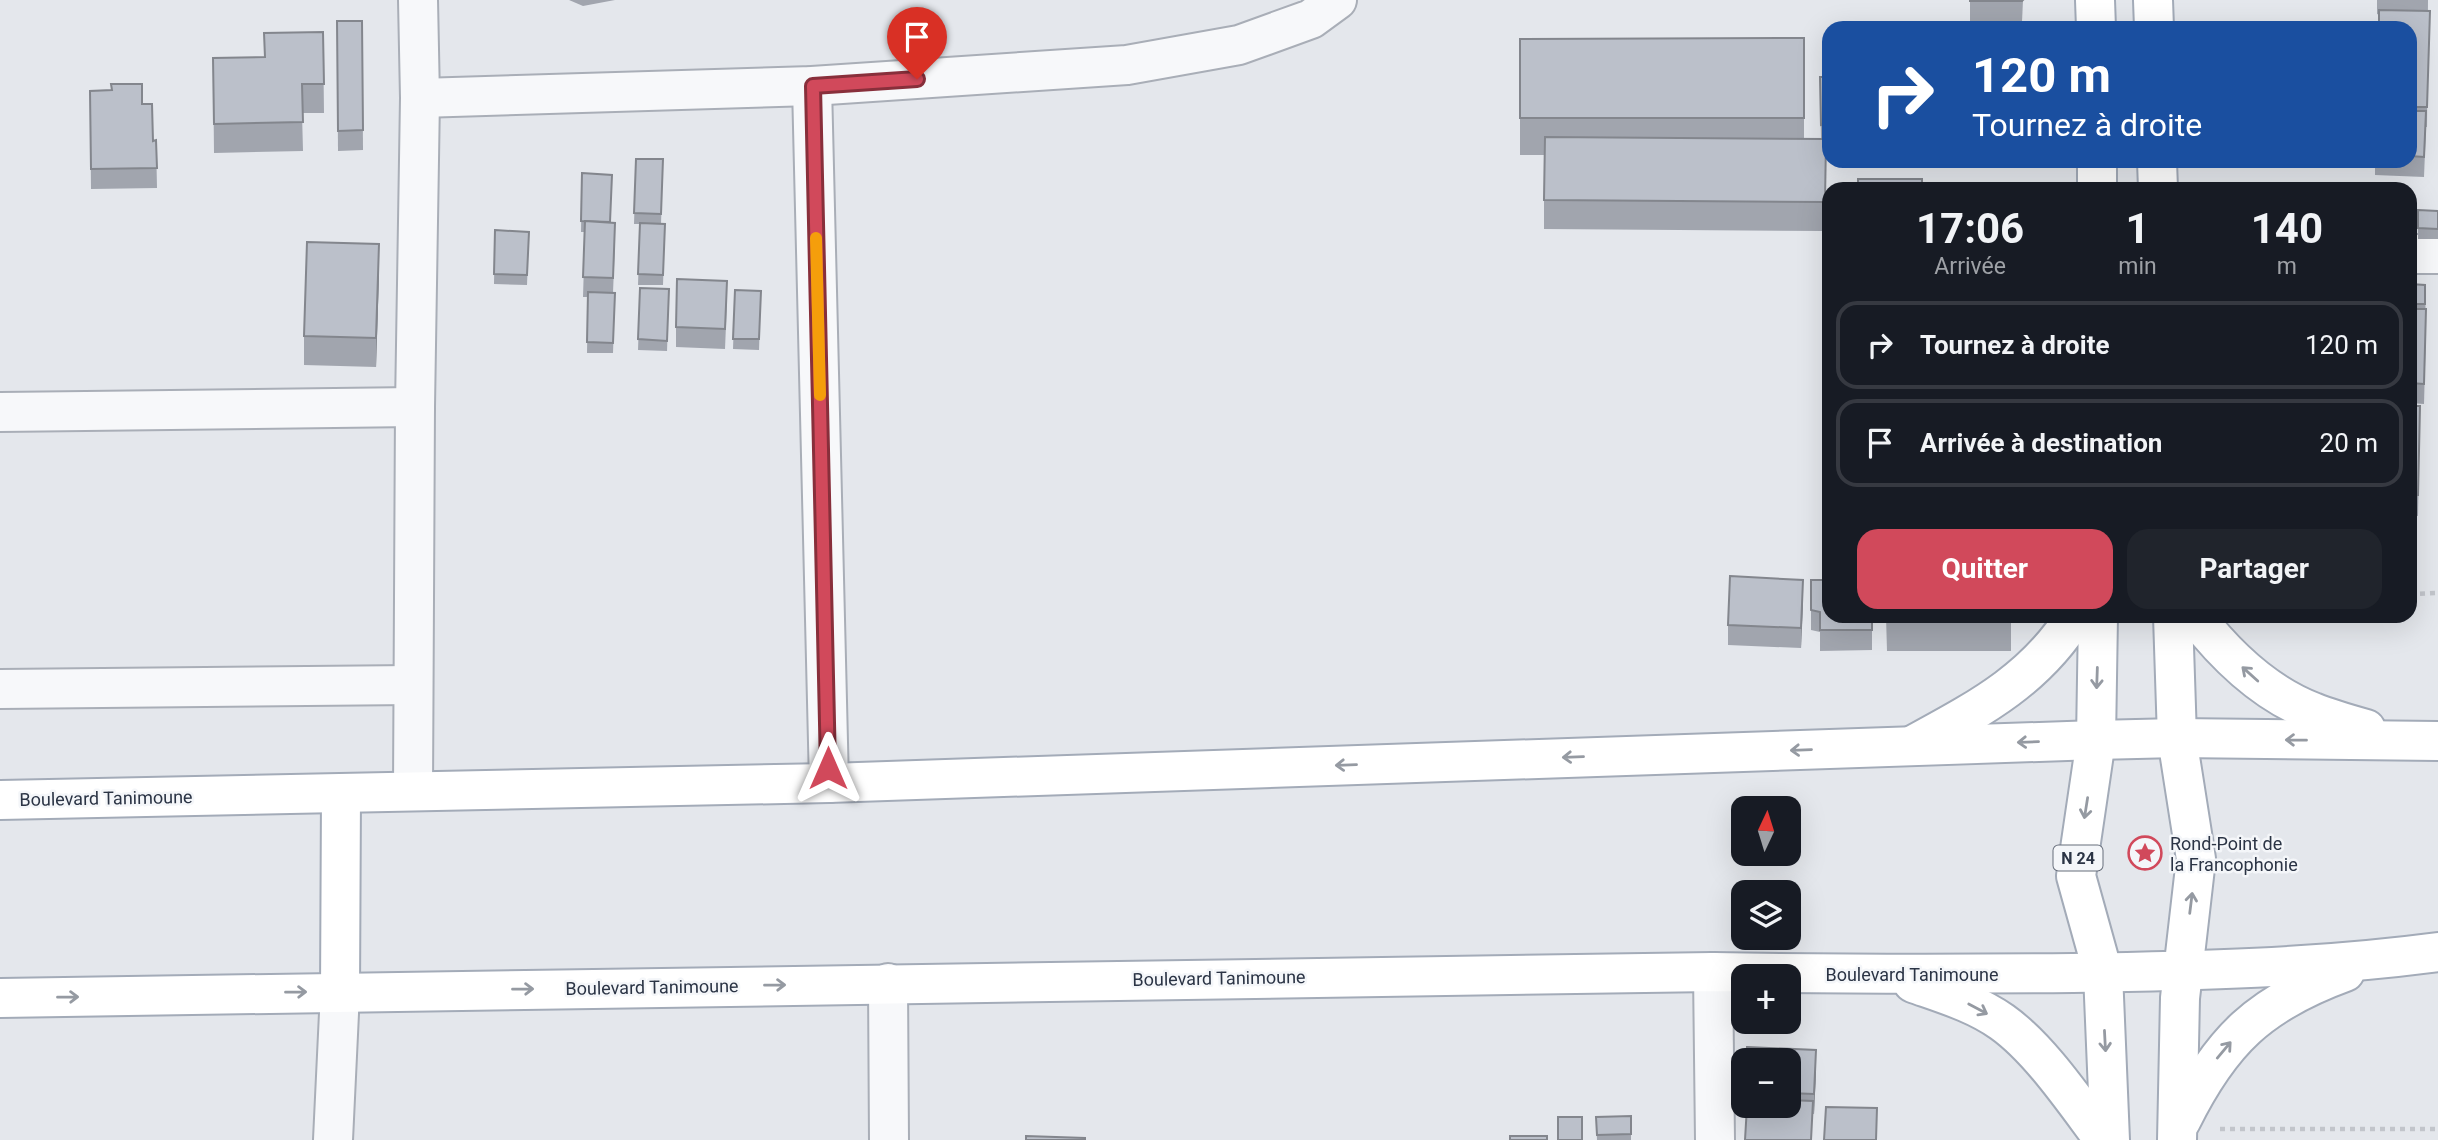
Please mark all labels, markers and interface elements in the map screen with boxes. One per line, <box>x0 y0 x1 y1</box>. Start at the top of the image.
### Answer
pin <box>887 7 947 79</box>
icon: arrive <box>898 18 936 56</box>
text: 120 m <box>1972 47 2111 104</box>
icon: right <box>1857 49 1948 140</box>
text: Tournez à droite <box>1972 106 2202 144</box>
text: 17:06 <box>1916 204 2024 253</box>
text: 1 <box>2125 204 2150 253</box>
text: 140 <box>2251 204 2323 253</box>
text: Arrivée <box>1934 253 2006 280</box>
text: min <box>2118 253 2157 280</box>
text: m <box>2277 253 2297 280</box>
icon: right <box>1861 326 1899 364</box>
text: Tournez à droite <box>1920 330 2110 360</box>
text: 120 m <box>2305 330 2378 360</box>
icon: arrive <box>1861 424 1899 462</box>
text: Arrivée à destination <box>1920 428 2162 458</box>
text: 20 m <box>2320 428 2378 458</box>
button: Quitter <box>1857 529 2113 609</box>
button: Partager <box>2127 529 2382 609</box>
one-way arrow <box>2090 666 2103 689</box>
one-way arrow <box>2242 666 2260 682</box>
position arrow <box>791 731 865 805</box>
one-way arrow <box>2285 733 2308 746</box>
one-way arrow <box>2017 736 2040 749</box>
one-way arrow <box>1789 743 1812 756</box>
one-way arrow <box>1562 751 1585 764</box>
one-way arrow <box>1335 758 1358 772</box>
street label: Boulevard Tanimoune <box>19 786 193 810</box>
north arrow <box>1731 796 1801 866</box>
map controls <box>1731 796 1801 1118</box>
one-way arrow <box>2079 796 2092 819</box>
place label: Rond-Point de la Francophonie <box>2170 833 2298 875</box>
place icon: Rond-Point de la Francophonie <box>2126 834 2164 872</box>
road number: N 24 <box>2054 846 2102 870</box>
button: layers <box>1731 880 1801 950</box>
one-way arrow <box>2184 893 2197 915</box>
button: + <box>1731 964 1801 1034</box>
street label: Boulevard Tanimoune <box>1825 964 1999 985</box>
street label: Boulevard Tanimoune <box>1132 966 1306 990</box>
street label: Boulevard Tanimoune <box>565 975 739 999</box>
one-way arrow <box>763 978 786 991</box>
one-way arrow <box>511 982 534 995</box>
one-way arrow <box>284 986 307 999</box>
one-way arrow <box>56 990 79 1003</box>
one-way arrow <box>1967 1002 1988 1016</box>
one-way arrow <box>2099 1029 2112 1052</box>
one-way arrow <box>2216 1041 2232 1059</box>
button: − <box>1731 1048 1801 1118</box>

